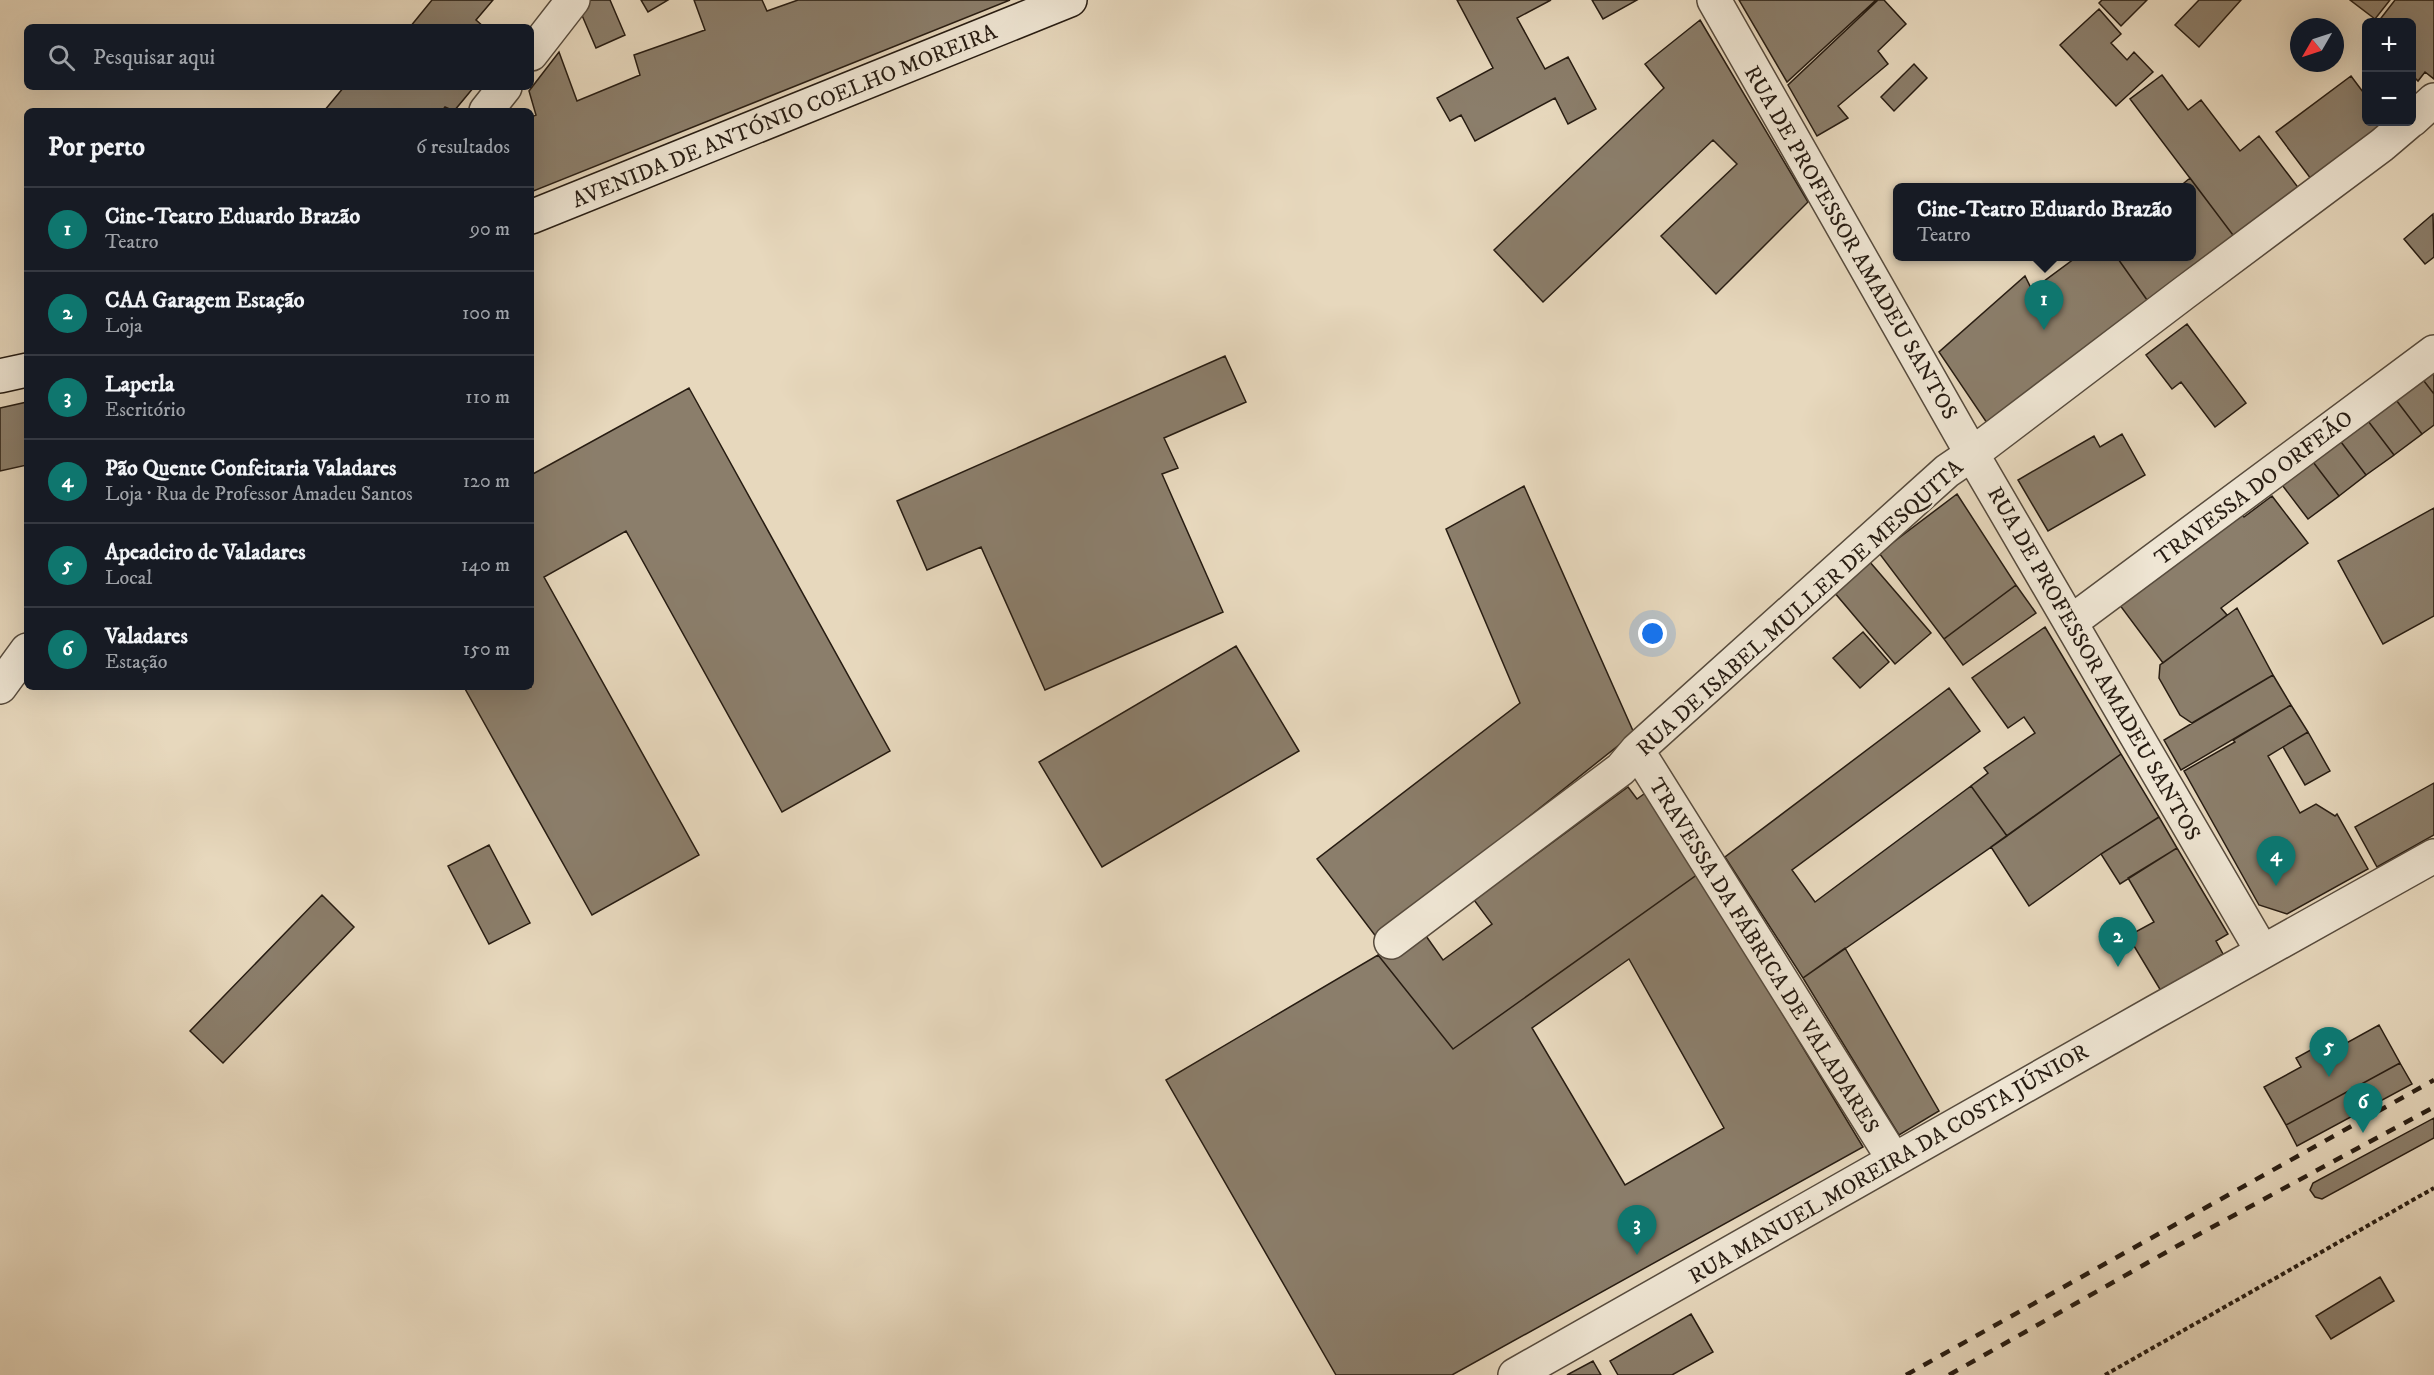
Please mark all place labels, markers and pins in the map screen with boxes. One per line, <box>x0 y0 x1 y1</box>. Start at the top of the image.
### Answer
pin: 1 <box>2024 280 2064 330</box>
pin: 4 <box>2256 836 2296 886</box>
pin: 2 <box>2098 918 2138 967</box>
pin: 5 <box>2310 1028 2348 1077</box>
pin: 6 <box>2344 1084 2382 1133</box>
pin: 3 <box>1618 1206 1656 1255</box>

